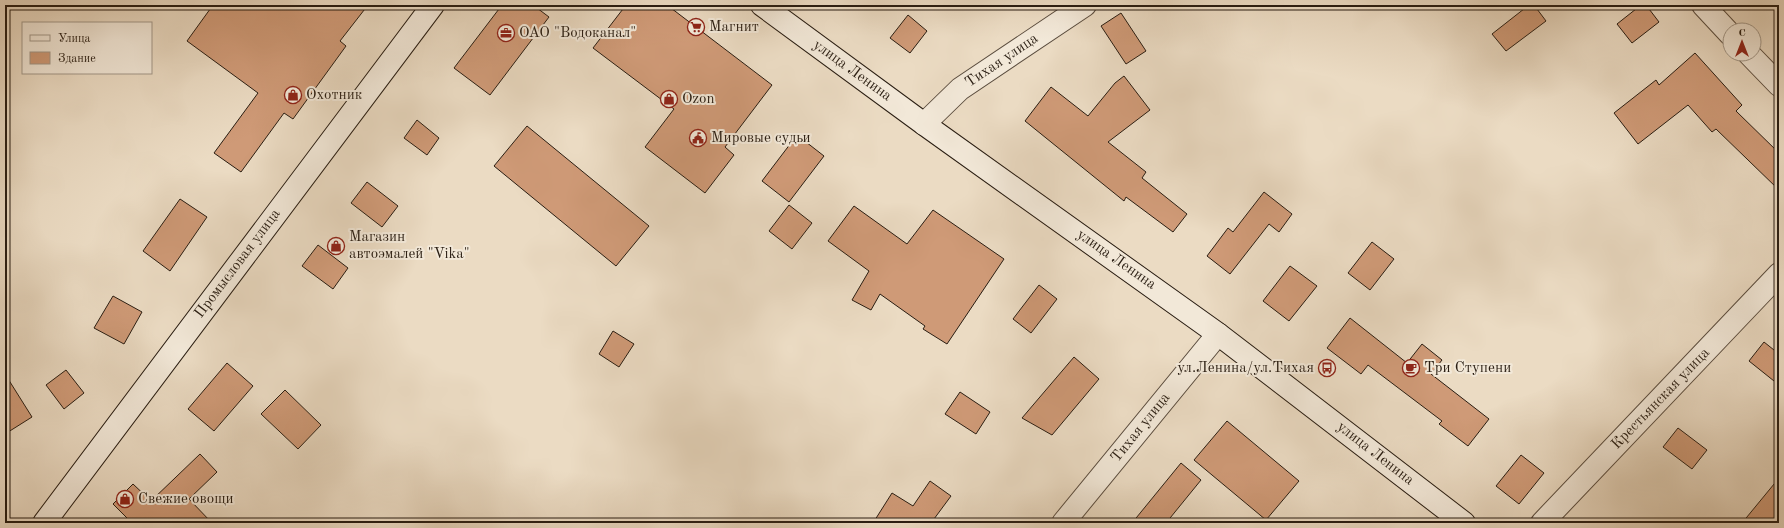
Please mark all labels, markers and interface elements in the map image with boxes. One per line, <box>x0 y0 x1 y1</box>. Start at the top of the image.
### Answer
supermarket icon: Магнит <box>686 17 706 37</box>
place label: Магнит <box>709 20 759 35</box>
legend <box>22 22 152 74</box>
north arrow <box>1722 22 1762 62</box>
office icon: ОАО "Водоканал" <box>496 23 516 43</box>
place label: ОАО "Водоканал" <box>519 26 636 41</box>
text: С <box>1738 28 1746 39</box>
street label: Тихая улица <box>963 31 1042 91</box>
text: Улица <box>58 33 91 45</box>
street label: улица Ленина <box>810 38 895 105</box>
text: Здание <box>58 53 96 65</box>
shop icon: Охотник <box>283 85 303 105</box>
place label: Охотник <box>306 88 363 103</box>
shop icon: Ozon <box>659 89 679 109</box>
place label: Ozon <box>682 92 715 107</box>
public building icon: Мировые судьи <box>688 128 708 148</box>
place label: Мировые судьи <box>711 131 811 146</box>
street label: Промысловая улица <box>192 206 284 321</box>
street label: улица Ленина <box>1074 227 1159 293</box>
place label: Магазин автоэмалей "Vika" <box>349 230 470 262</box>
shop icon: Магазин автоэмалей "Vika" <box>326 236 346 256</box>
street label: Крестьянская улица <box>1609 345 1713 452</box>
bus stop icon: ул.Ленина/ул.Тихая <box>1317 358 1337 378</box>
cafe icon: Три Ступени <box>1401 358 1421 378</box>
place label: ул.Ленина/ул.Тихая <box>1177 361 1314 376</box>
place label: Три Ступени <box>1424 361 1511 376</box>
street label: Тихая улица <box>1109 390 1174 466</box>
street label: улица Ленина <box>1334 419 1417 489</box>
shop icon: Свежие овощи <box>115 489 135 509</box>
place label: Свежие овощи <box>138 492 234 507</box>

